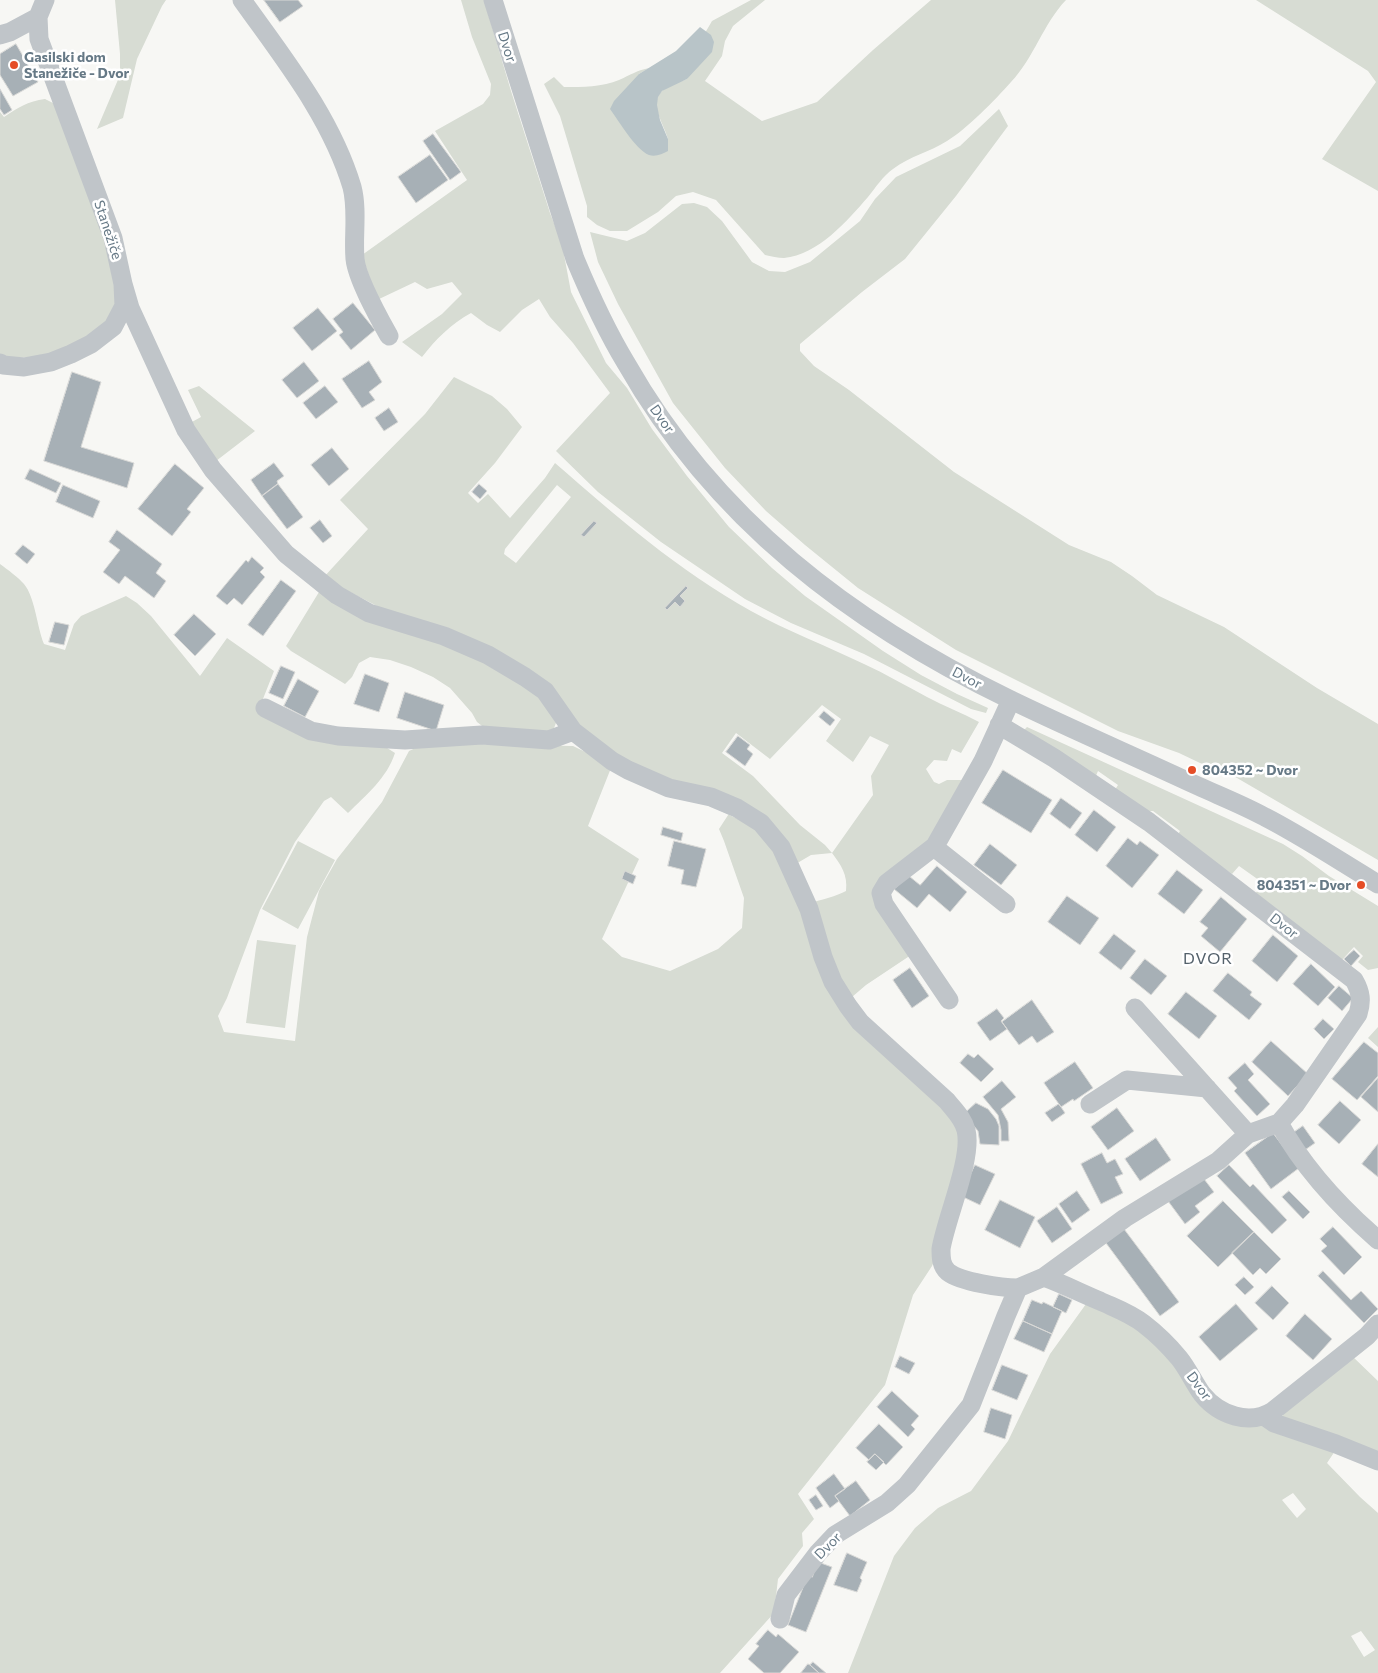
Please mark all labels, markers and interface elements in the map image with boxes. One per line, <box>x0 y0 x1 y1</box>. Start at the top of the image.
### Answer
street label: Dvor <box>494 30 520 64</box>
place label: Gasilski dom Stanežiče - Dvor <box>24 49 129 82</box>
marker: Gasilski dom Stanežiče - Dvor <box>8 59 20 71</box>
street label: Stanežiče <box>91 198 125 262</box>
street label: Dvor <box>646 401 678 437</box>
street label: Dvor <box>949 663 985 693</box>
place label: 804352 ~ Dvor <box>1202 762 1298 778</box>
marker: 804352 ~ Dvor <box>1186 764 1198 776</box>
place label: 804351 ~ Dvor <box>1257 877 1351 893</box>
marker: 804351 ~ Dvor <box>1355 879 1367 891</box>
street label: Dvor <box>1267 910 1301 942</box>
district label: DVOR <box>1183 949 1233 969</box>
street label: Dvor <box>1183 1368 1215 1404</box>
street label: Dvor <box>811 1529 845 1563</box>

